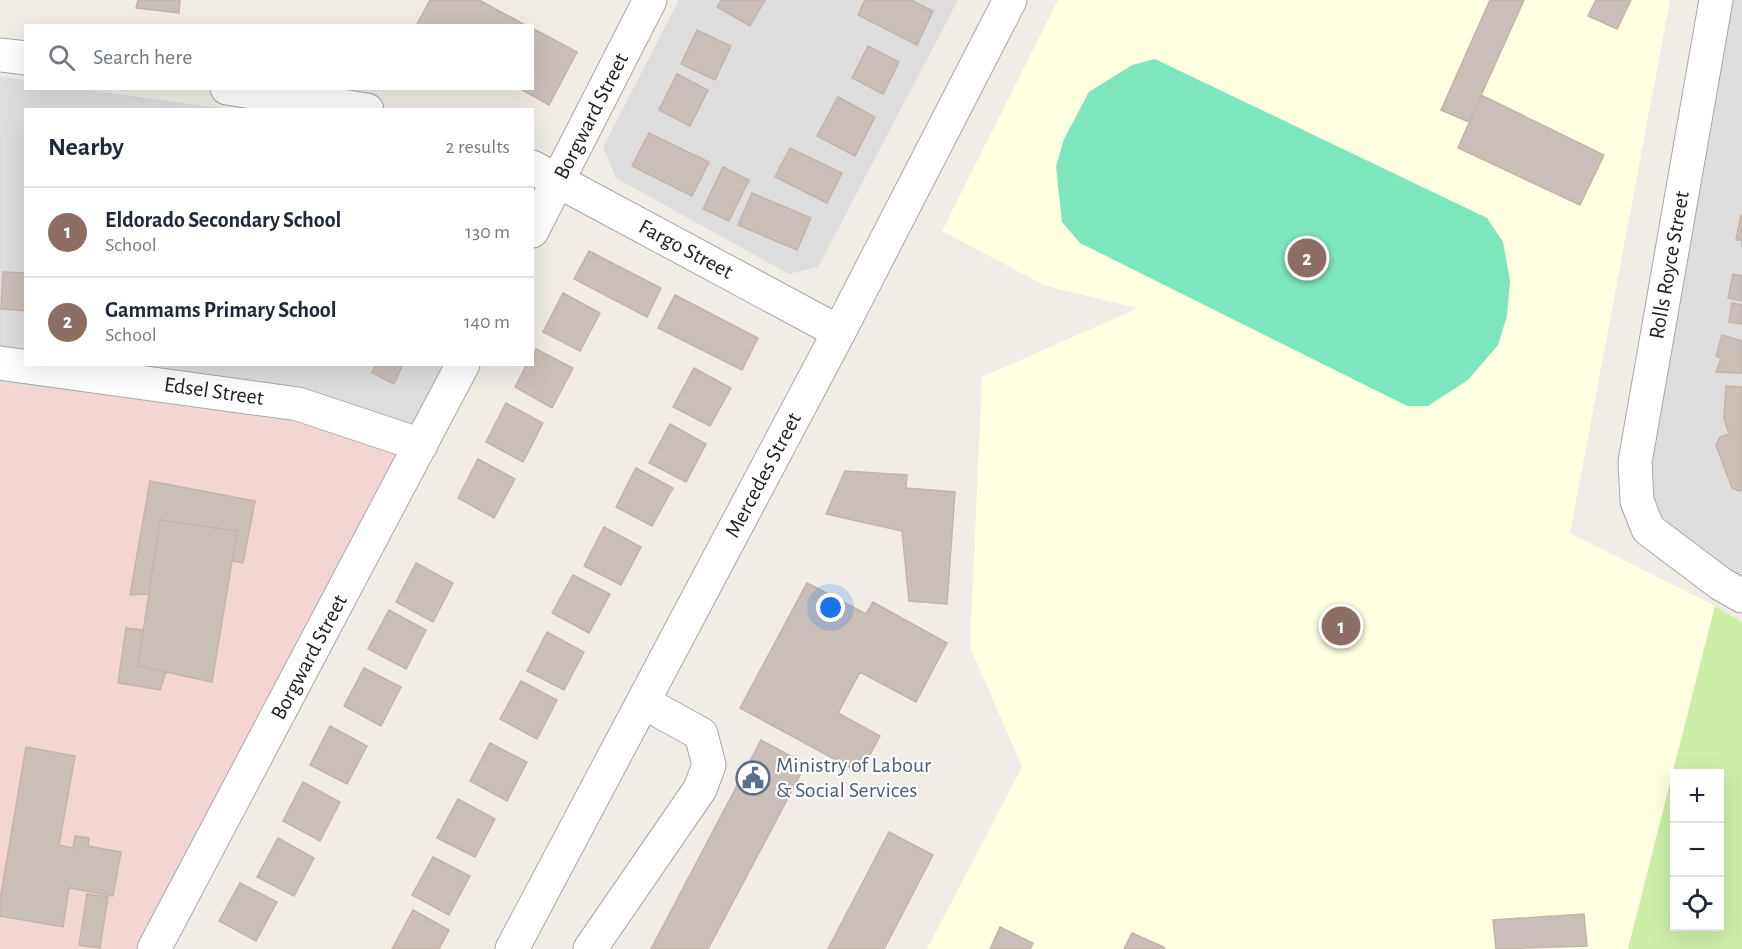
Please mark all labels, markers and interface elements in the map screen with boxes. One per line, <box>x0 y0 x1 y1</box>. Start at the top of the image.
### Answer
search box <box>24 24 534 90</box>
icon: search <box>45 41 78 74</box>
text: Search here <box>93 46 192 68</box>
street label: Borgward Street <box>550 49 632 183</box>
text: Nearby <box>48 134 124 160</box>
text: 2 results <box>446 137 510 157</box>
street label: Rolls Royce Street <box>1645 189 1693 341</box>
text: Eldorado Secondary School <box>105 209 341 231</box>
street label: Fargo Street <box>635 215 737 283</box>
text: 1 <box>64 222 71 242</box>
text: 130 m <box>465 222 510 242</box>
text: School <box>105 235 157 255</box>
pin: 2 <box>1288 236 1326 280</box>
text: Gammams Primary School <box>105 299 337 321</box>
text: 2 <box>63 312 72 332</box>
text: 140 m <box>464 312 510 332</box>
text: School <box>105 325 157 345</box>
street label: Edsel Street <box>163 373 265 409</box>
street label: Mercedes Street <box>721 409 805 541</box>
street label: Borgward Street <box>267 591 351 723</box>
your location <box>816 593 845 622</box>
pin: 1 <box>1322 604 1360 648</box>
place label: Ministry of Labour & Social Services <box>776 754 931 801</box>
public building icon: Ministry of Labour & Social Services <box>735 760 771 796</box>
map controls <box>1670 769 1724 931</box>
button: + <box>1670 769 1724 823</box>
button: − <box>1670 823 1724 877</box>
button: locate <box>1670 877 1724 931</box>

